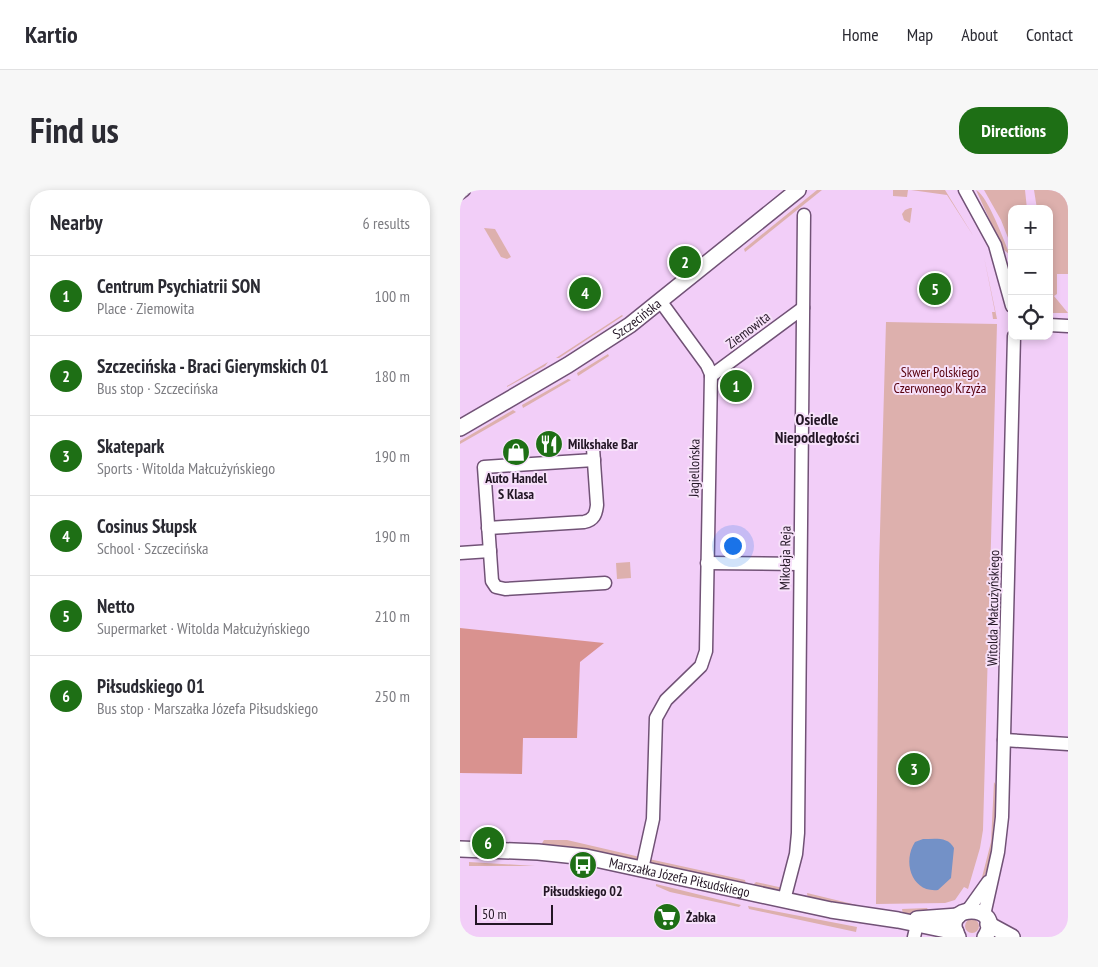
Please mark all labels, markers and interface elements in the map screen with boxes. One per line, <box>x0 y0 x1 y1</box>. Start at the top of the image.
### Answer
text: Kartio <box>25 19 78 50</box>
text: Home <box>842 23 879 46</box>
text: Map <box>907 23 933 46</box>
text: About <box>961 23 998 46</box>
text: Contact <box>1026 23 1073 46</box>
text: Find us <box>30 107 119 153</box>
button: Directions <box>959 107 1068 154</box>
map controls <box>1008 205 1053 340</box>
button: + <box>1008 205 1053 250</box>
text: Nearby <box>50 209 103 236</box>
text: 6 results <box>363 213 410 233</box>
pin: 2 <box>669 243 701 281</box>
button: − <box>1008 250 1053 295</box>
pin: 5 <box>919 270 951 308</box>
text: Centrum Psychiatrii SON <box>97 274 261 298</box>
pin: 4 <box>569 274 601 312</box>
text: 1 <box>62 286 70 306</box>
text: 100 m <box>375 286 410 306</box>
street label: Szczecińska <box>609 295 665 343</box>
button: locate <box>1008 295 1053 340</box>
text: Place · Ziemowita <box>97 298 194 318</box>
street label: Ziemowita <box>722 308 774 352</box>
text: Szczecińska - Braci Gierymskich 01 <box>97 354 329 378</box>
park label: Skwer Polskiego Czerwonego Krzyża <box>894 363 986 397</box>
text: 2 <box>62 366 70 386</box>
text: 180 m <box>375 366 410 386</box>
pin: 1 <box>720 367 752 405</box>
text: Bus stop · Szczecińska <box>97 378 218 398</box>
district label: Osiedle Niepodległości <box>775 409 860 447</box>
restaurant icon: Milkshake Bar <box>534 429 564 459</box>
text: Skatepark <box>97 434 164 458</box>
place label: Milkshake Bar <box>568 435 639 453</box>
shop icon: Auto Handel S Klasa <box>501 437 531 467</box>
street label: Jagiellońska <box>684 439 704 498</box>
text: 3 <box>62 446 70 466</box>
text: 190 m <box>375 446 410 466</box>
text: Sports · Witolda Małcużyńskiego <box>97 458 275 478</box>
place label: Auto Handel S Klasa <box>484 469 547 503</box>
text: Cosinus Słupsk <box>97 514 197 538</box>
text: 4 <box>62 526 70 546</box>
text: 190 m <box>375 526 410 546</box>
street label: Mikołaja Reja <box>775 526 795 590</box>
your location <box>720 533 746 559</box>
text: School · Szczecińska <box>97 538 209 558</box>
street label: Witolda Małcużyńskiego <box>983 550 1003 666</box>
text: Netto <box>97 594 135 618</box>
text: 5 <box>62 606 70 626</box>
text: 210 m <box>375 606 410 626</box>
text: Supermarket · Witolda Małcużyńskiego <box>97 618 310 638</box>
text: Piłsudskiego 01 <box>97 674 205 698</box>
text: 6 <box>62 686 70 706</box>
text: 250 m <box>375 686 410 706</box>
text: Bus stop · Marszałka Józefa Piłsudskiego <box>97 698 318 718</box>
pin: 3 <box>898 750 930 788</box>
pin: 6 <box>472 824 504 862</box>
bus stop icon: Piłsudskiego 02 <box>568 850 598 880</box>
street label: Marszałka Józefa Piłsudskiego <box>607 853 752 901</box>
place label: Piłsudskiego 02 <box>543 882 623 900</box>
scale bar <box>475 902 552 925</box>
supermarket icon: Żabka <box>652 902 682 932</box>
text: 50 m <box>482 905 507 923</box>
place label: Żabka <box>686 908 716 926</box>

